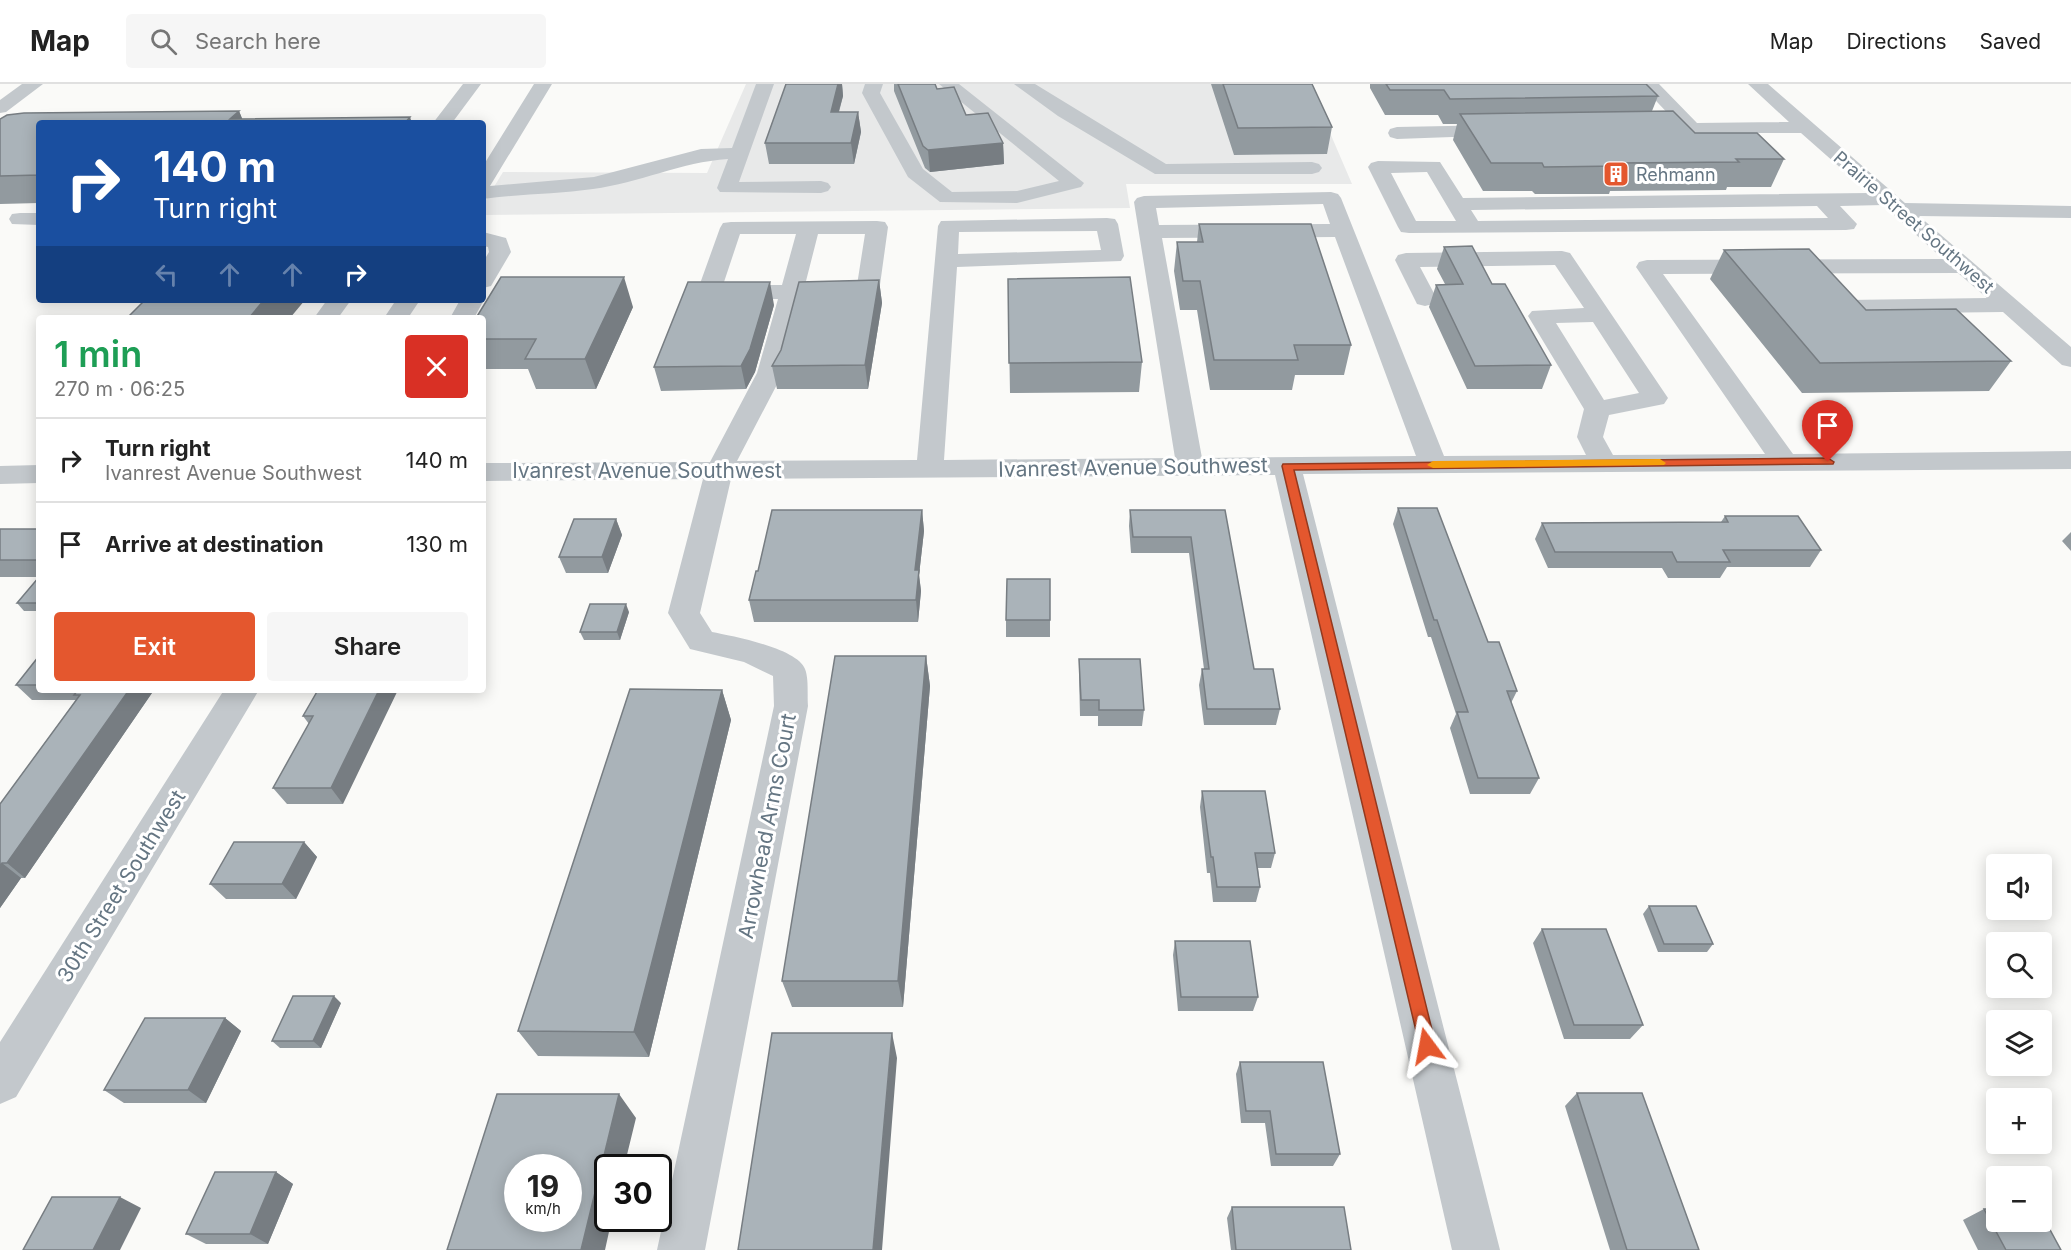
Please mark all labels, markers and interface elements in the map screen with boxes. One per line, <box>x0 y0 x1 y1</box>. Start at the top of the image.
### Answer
search box <box>126 14 546 68</box>
text: Map <box>30 24 90 58</box>
icon: search <box>147 25 180 58</box>
text: Search here <box>195 28 321 54</box>
text: Map <box>1770 29 1813 54</box>
text: Directions <box>1846 29 1947 54</box>
text: Saved <box>1980 29 2041 54</box>
text: 140 m <box>153 141 276 192</box>
icon: right <box>54 144 132 222</box>
street label: Prairie Street Southwest <box>1830 147 1998 297</box>
building icon: Rehmann <box>1601 159 1631 189</box>
place label: Rehmann <box>1636 164 1716 185</box>
text: Turn right <box>153 192 277 225</box>
icon: left <box>150 258 183 291</box>
icon: ahead <box>213 258 246 291</box>
icon: ahead <box>276 258 309 291</box>
icon: right <box>339 258 372 291</box>
text: 1 min <box>54 332 142 376</box>
button: close <box>405 335 468 398</box>
text: 270 m · 06:25 <box>54 377 185 401</box>
pin <box>1802 400 1853 462</box>
icon: arrive <box>1811 409 1844 442</box>
text: Turn right <box>105 435 211 461</box>
icon: right <box>54 444 87 477</box>
text: 140 m <box>406 447 468 473</box>
street label: Ivanrest Avenue Southwest <box>998 452 1268 482</box>
street label: Ivanrest Avenue Southwest <box>512 458 782 483</box>
text: Ivanrest Avenue Southwest <box>105 461 362 485</box>
icon: arrive <box>54 528 87 561</box>
text: Arrive at destination <box>105 531 324 557</box>
text: 130 m <box>406 531 468 557</box>
button: Exit <box>54 612 255 681</box>
button: Share <box>267 612 468 681</box>
street label: Arrowhead Arms Court <box>733 711 801 941</box>
street label: 30th Street Southwest <box>52 785 190 987</box>
map controls <box>1986 854 2052 1232</box>
button: sound <box>1986 854 2052 920</box>
button: search <box>1986 932 2052 998</box>
button: layers <box>1986 1010 2052 1076</box>
position arrow <box>1395 1014 1459 1078</box>
button: + <box>1986 1088 2052 1154</box>
speed limit sign: 30 <box>594 1154 672 1232</box>
button: − <box>1986 1166 2052 1232</box>
text: 19 <box>527 1168 559 1204</box>
text: km/h <box>525 1199 561 1218</box>

